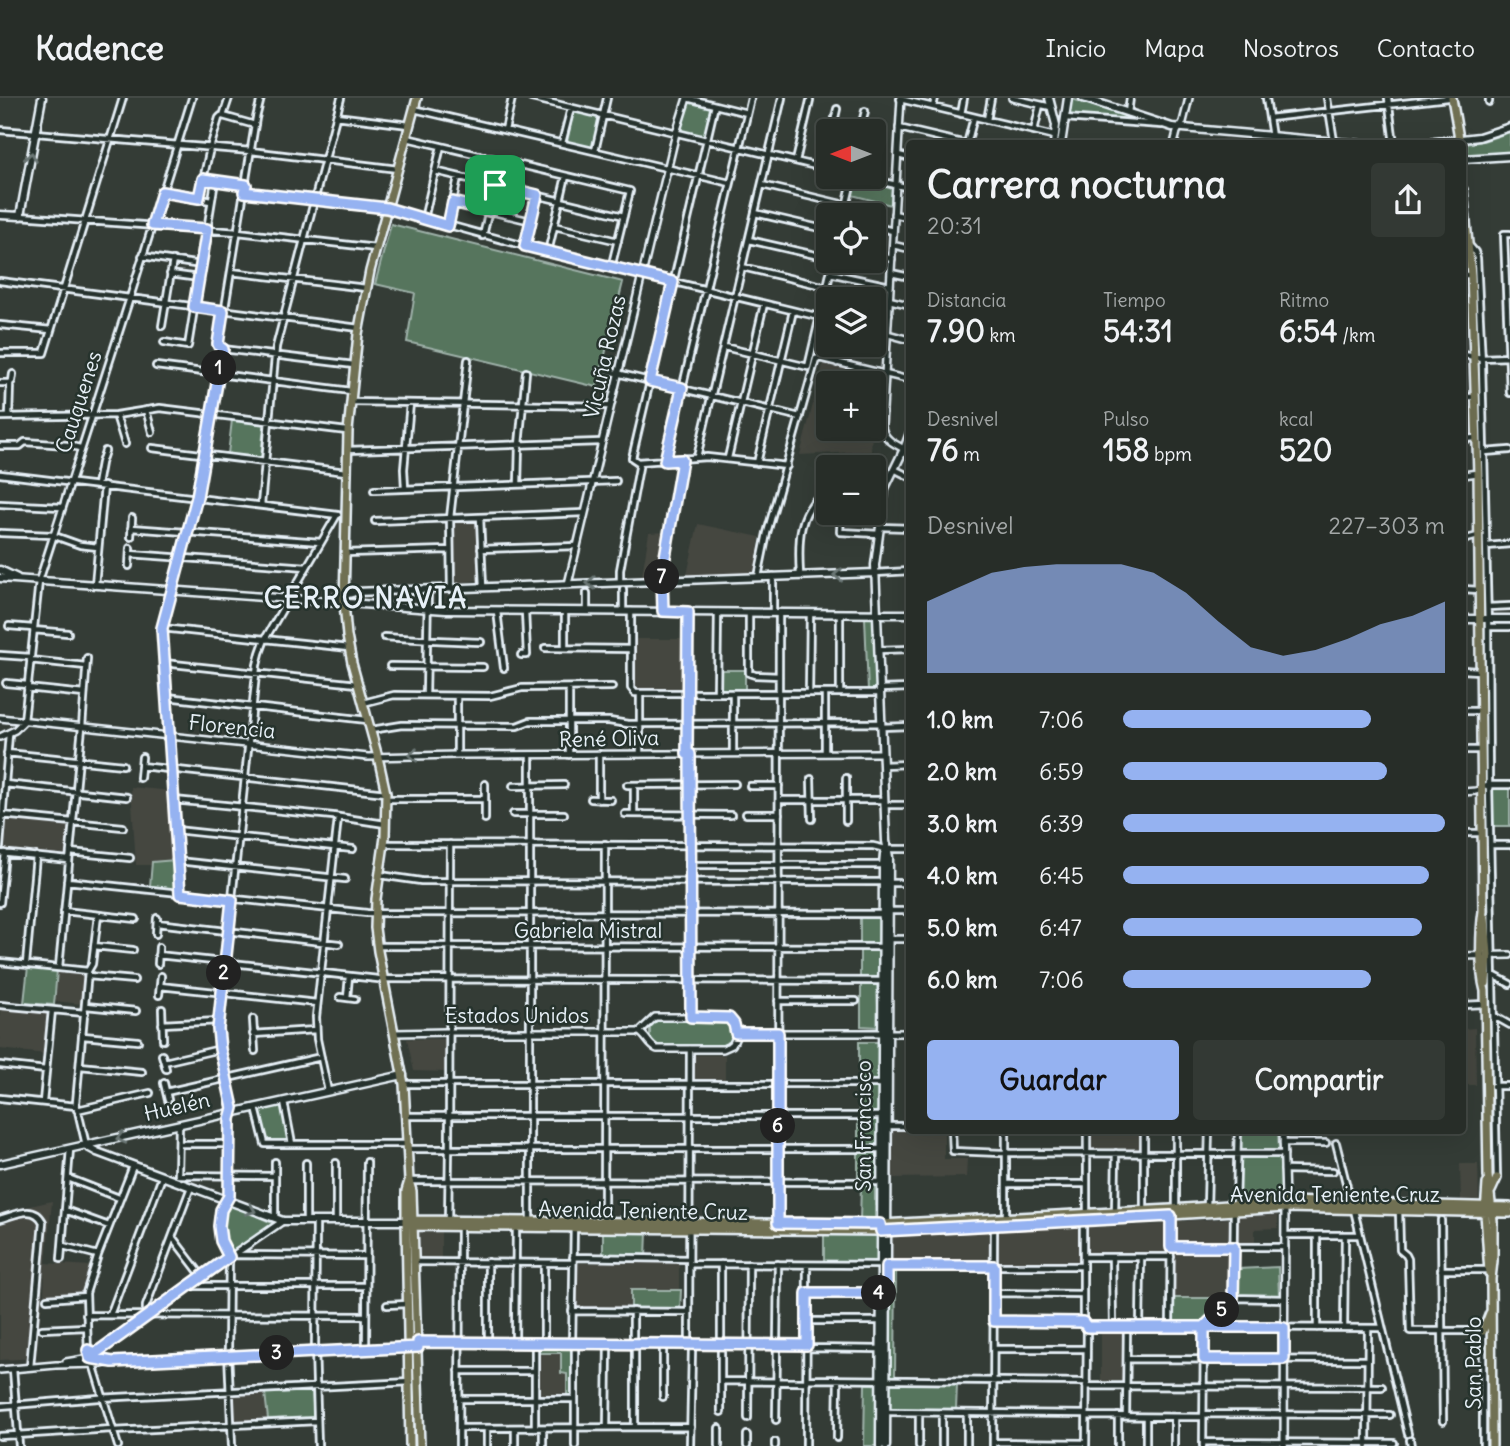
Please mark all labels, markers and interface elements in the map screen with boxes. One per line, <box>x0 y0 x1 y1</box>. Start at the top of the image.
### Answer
text: Kadence <box>35 27 164 69</box>
text: Inicio <box>1046 33 1106 63</box>
text: Mapa <box>1144 33 1205 63</box>
text: Nosotros <box>1243 33 1339 63</box>
text: Contacto <box>1377 33 1475 63</box>
north arrow <box>816 119 886 189</box>
map controls <box>816 119 886 525</box>
one-way arrow <box>23 151 38 163</box>
pin <box>465 155 525 215</box>
text: Carrera nocturna <box>927 161 1226 208</box>
button: share <box>1371 163 1445 237</box>
icon: arrive <box>476 166 514 204</box>
button: locate <box>816 203 886 273</box>
text: 20:31 <box>927 211 982 240</box>
button: layers <box>816 287 886 357</box>
text: Distancia <box>927 288 1006 312</box>
text: Tiempo <box>1103 288 1166 312</box>
text: Ritmo <box>1279 288 1329 312</box>
street label: Vicuña Rozas <box>577 292 632 421</box>
text: 7.90 <box>927 312 985 350</box>
text: 54:31 <box>1103 312 1173 350</box>
text: 6:54 <box>1279 312 1338 350</box>
text: km <box>985 323 1016 347</box>
text: /km <box>1338 323 1375 347</box>
street label: Cauquenes <box>49 347 108 456</box>
pin: 1 <box>202 350 236 386</box>
text: 1 <box>215 355 222 379</box>
button: + <box>816 371 886 441</box>
text: Desnivel <box>927 407 998 431</box>
text: Pulso <box>1103 407 1149 431</box>
text: kcal <box>1279 407 1313 431</box>
text: 76 <box>927 431 959 469</box>
text: 158 <box>1103 431 1149 469</box>
text: 520 <box>1279 431 1332 469</box>
text: m <box>959 442 980 466</box>
text: bpm <box>1149 442 1192 466</box>
button: − <box>816 455 886 525</box>
text: Desnivel <box>927 511 1013 540</box>
text: 227–303 m <box>1329 511 1445 540</box>
pin: 7 <box>644 560 680 594</box>
text: 7 <box>657 564 666 588</box>
one-way arrow <box>832 567 843 583</box>
one-way arrow <box>586 575 597 590</box>
district label: CERRO NAVIA <box>264 580 468 616</box>
text: 1.0 km <box>927 705 993 734</box>
text: 7:06 <box>1039 705 1084 734</box>
street label: Florencia <box>187 709 277 744</box>
street label: René Oliva <box>559 724 659 753</box>
one-way arrow <box>407 747 417 763</box>
text: 2.0 km <box>927 757 997 786</box>
text: 6:59 <box>1039 757 1084 786</box>
text: 3.0 km <box>927 809 997 838</box>
text: 6:39 <box>1039 809 1084 838</box>
text: 4.0 km <box>927 861 998 890</box>
text: 6:45 <box>1039 861 1084 890</box>
text: 5.0 km <box>927 913 998 942</box>
text: 6:47 <box>1039 913 1082 942</box>
street label: Gabriela Mistral <box>514 917 662 944</box>
pin: 2 <box>206 956 242 990</box>
text: 2 <box>218 960 229 984</box>
text: 6.0 km <box>927 965 998 994</box>
text: 7:06 <box>1039 965 1084 994</box>
street label: Estados Unidos <box>445 1002 589 1029</box>
button: Guardar <box>927 1040 1179 1120</box>
button: Compartir <box>1193 1040 1445 1120</box>
street label: San Francisco <box>850 1060 877 1192</box>
street label: Huelén <box>141 1086 212 1127</box>
pin: 6 <box>760 1108 796 1144</box>
text: 6 <box>772 1113 783 1137</box>
one-way arrow <box>115 1129 127 1144</box>
street label: Avenida Teniente Cruz <box>1230 1181 1440 1208</box>
street label: Avenida Teniente Cruz <box>538 1195 748 1226</box>
one-way arrow <box>244 1201 256 1215</box>
pin: 4 <box>862 1276 896 1310</box>
text: 4 <box>873 1280 884 1304</box>
pin: 5 <box>1204 1292 1240 1328</box>
text: 5 <box>1216 1297 1227 1321</box>
street label: San Pablo <box>1460 1316 1487 1410</box>
pin: 3 <box>260 1336 294 1370</box>
text: 3 <box>271 1340 282 1364</box>

